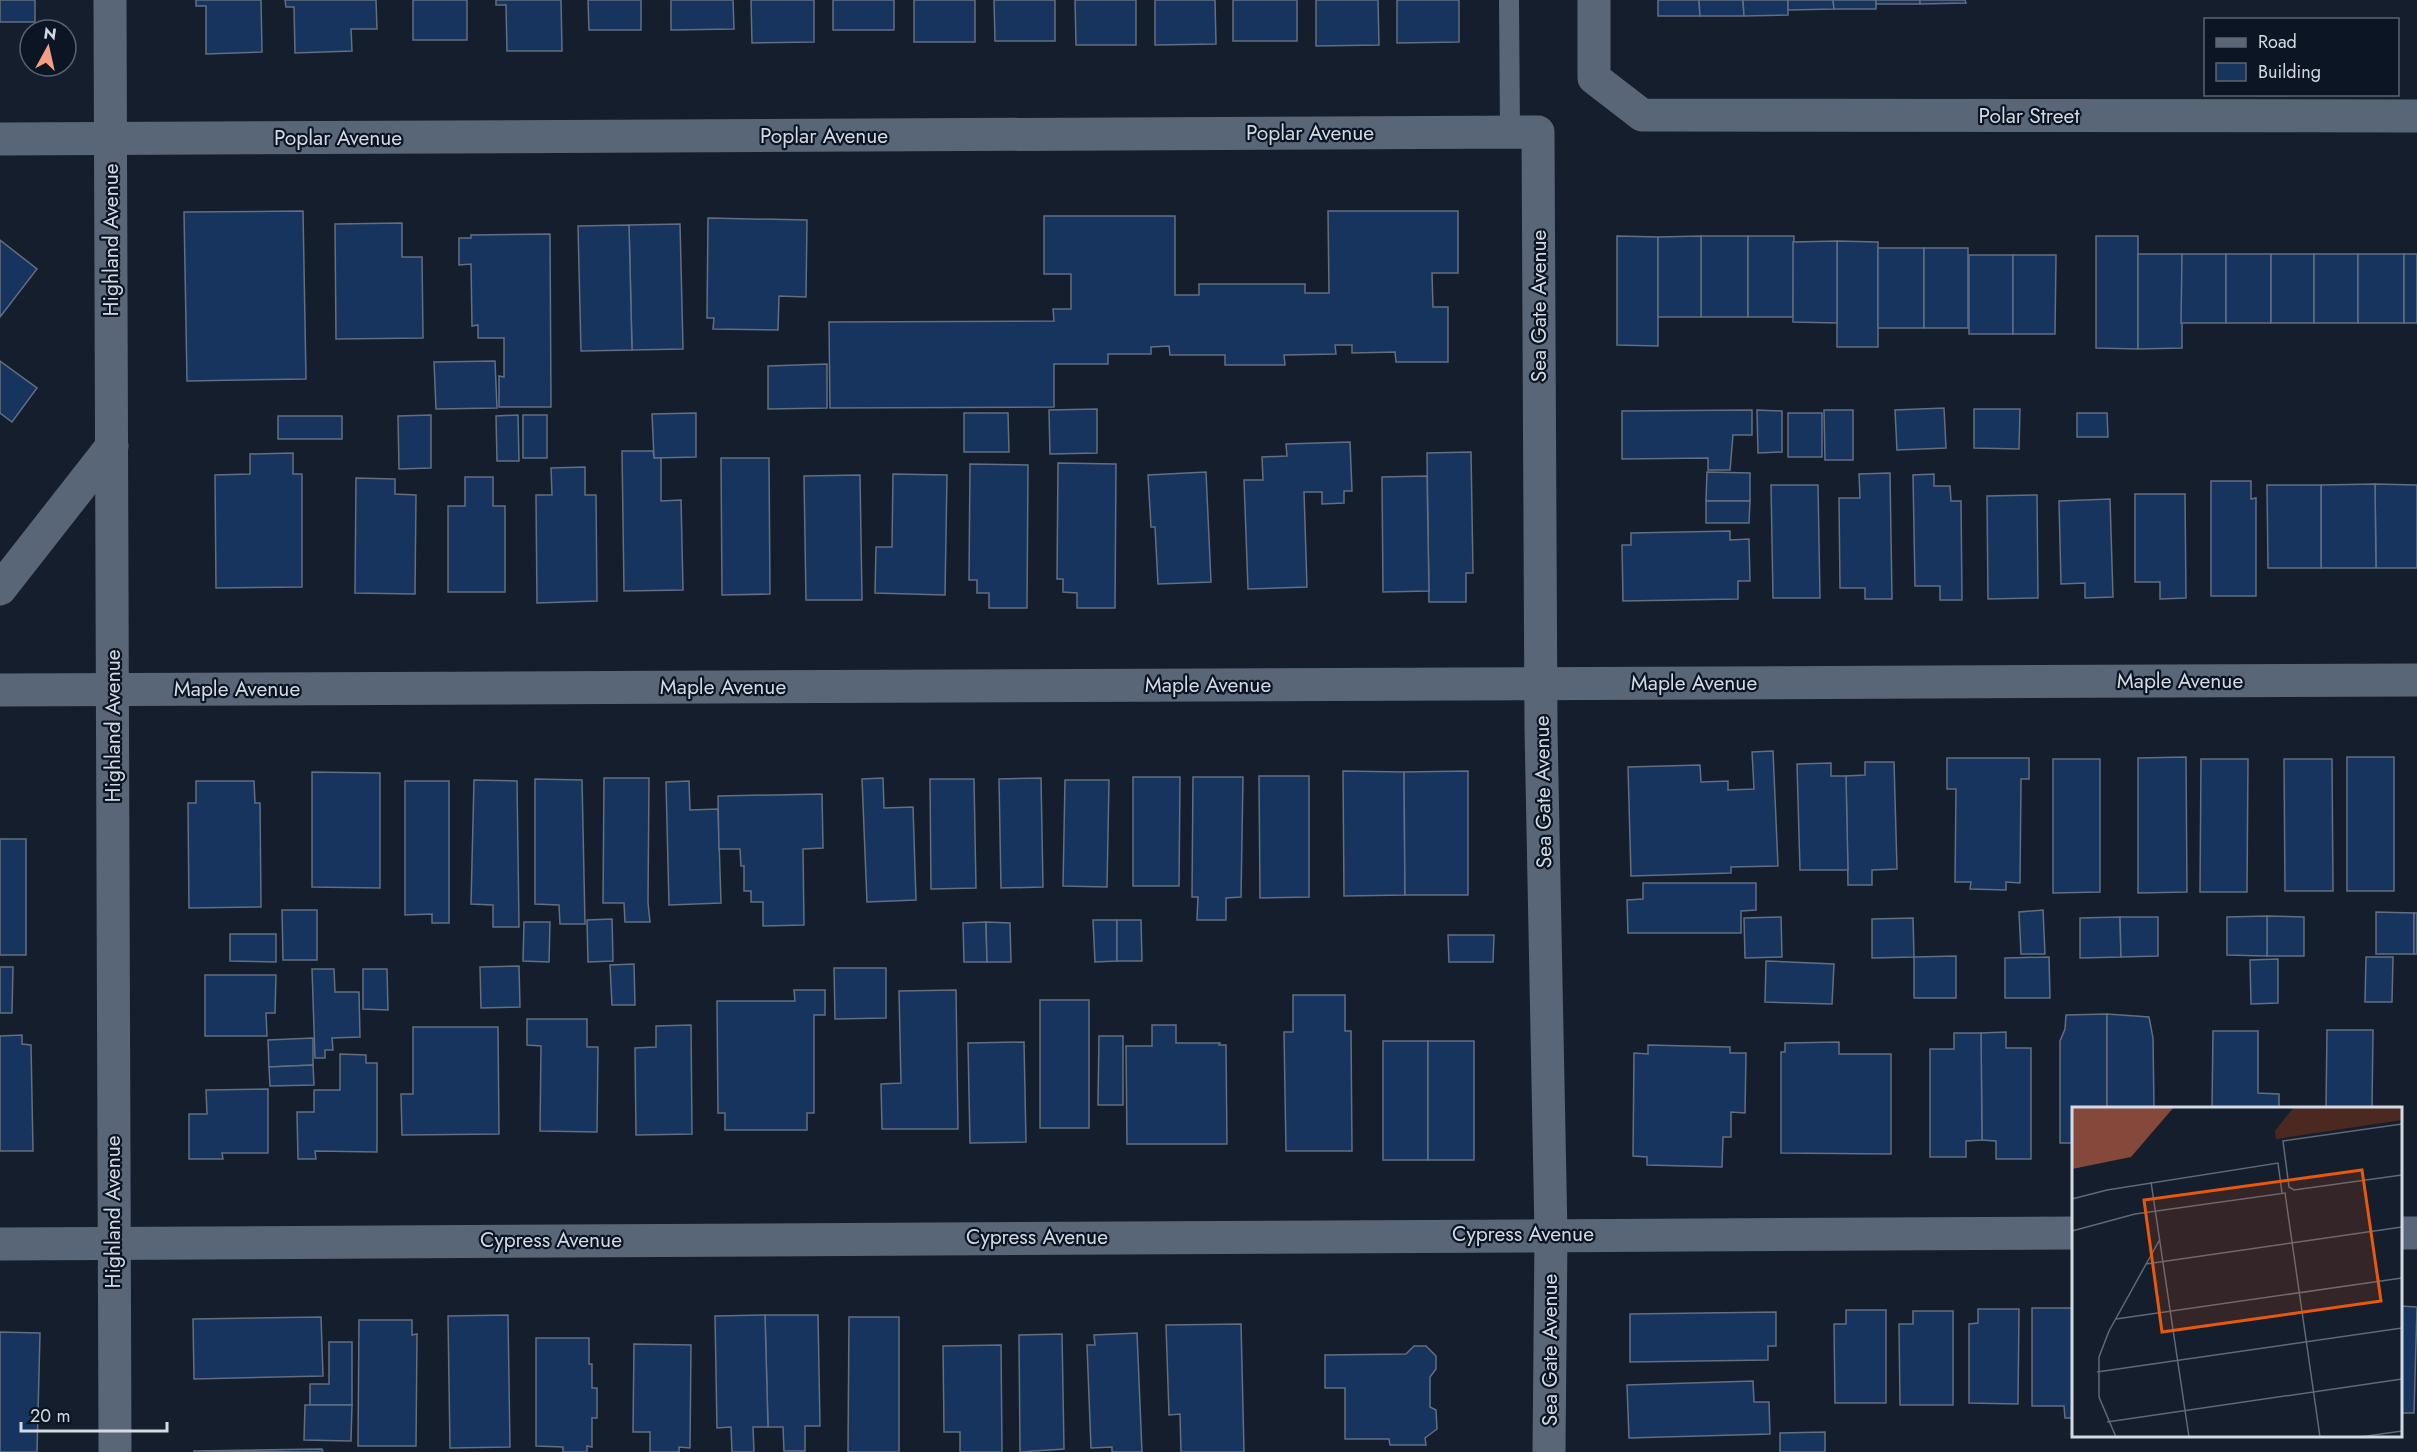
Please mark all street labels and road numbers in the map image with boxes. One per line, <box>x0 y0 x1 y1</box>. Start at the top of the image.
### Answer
street label: Polar Street <box>1979 101 2079 131</box>
street label: Poplar Avenue <box>1246 118 1374 148</box>
street label: Poplar Avenue <box>760 121 888 151</box>
street label: Poplar Avenue <box>274 123 402 153</box>
street label: Highland Avenue <box>96 163 126 317</box>
street label: Sea Gate Avenue <box>1524 229 1554 382</box>
street label: Highland Avenue <box>98 649 128 803</box>
street label: Maple Avenue <box>2117 666 2243 696</box>
street label: Maple Avenue <box>1631 668 1757 698</box>
street label: Maple Avenue <box>1145 670 1271 700</box>
street label: Maple Avenue <box>660 672 786 702</box>
street label: Maple Avenue <box>174 674 300 704</box>
street label: Sea Gate Avenue <box>1527 715 1559 869</box>
street label: Highland Avenue <box>98 1135 128 1289</box>
street label: Cypress Avenue <box>1452 1219 1594 1249</box>
street label: Cypress Avenue <box>966 1222 1108 1252</box>
street label: Cypress Avenue <box>480 1225 622 1255</box>
street label: Sea Gate Avenue <box>1535 1273 1565 1426</box>

